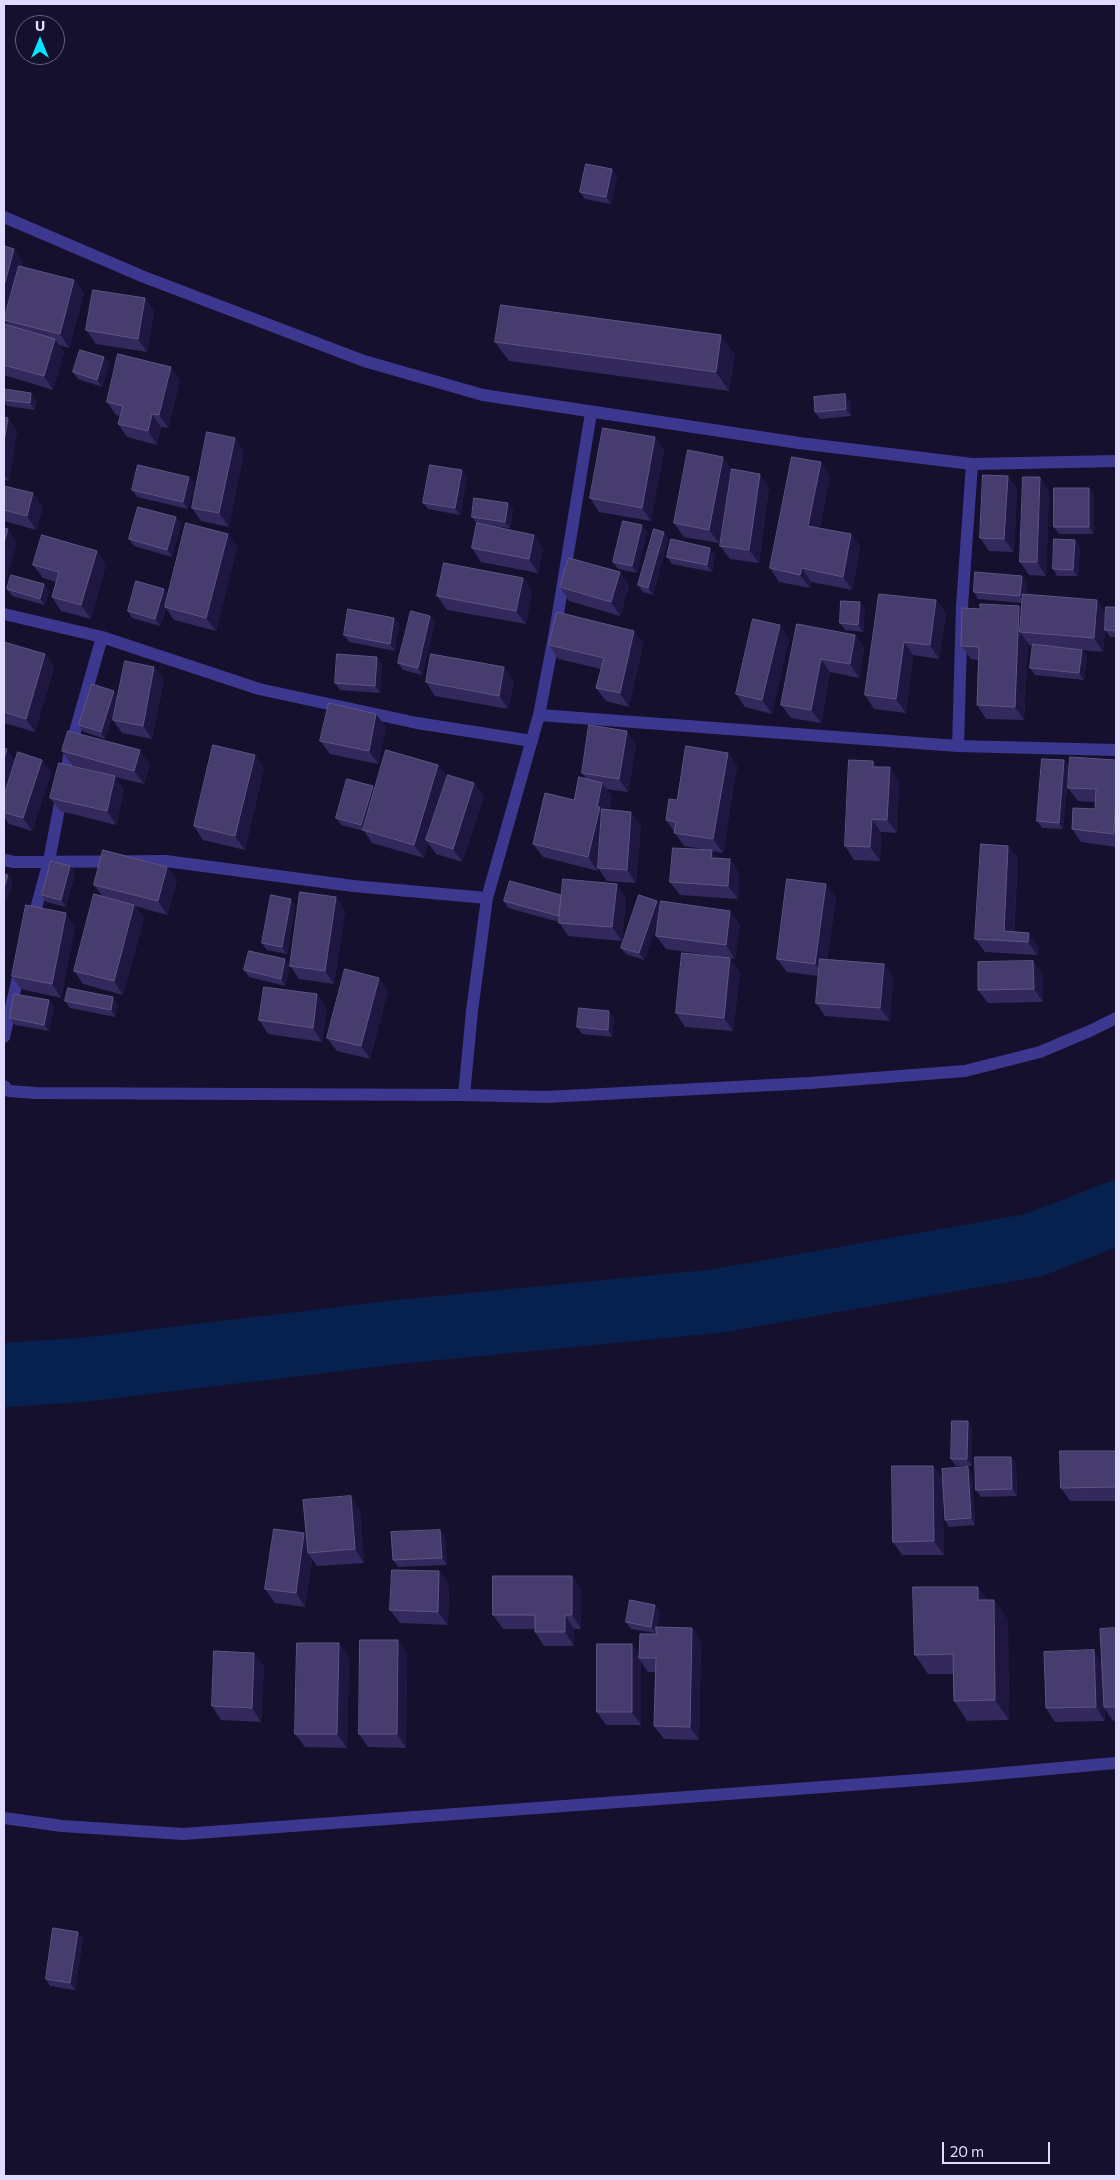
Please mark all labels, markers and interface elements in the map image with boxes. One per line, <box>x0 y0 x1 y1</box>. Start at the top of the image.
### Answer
north arrow <box>15 15 65 65</box>
text: U <box>35 17 45 34</box>
scale bar <box>945 2132 1052 2164</box>
text: 20 m <box>950 2142 984 2160</box>

